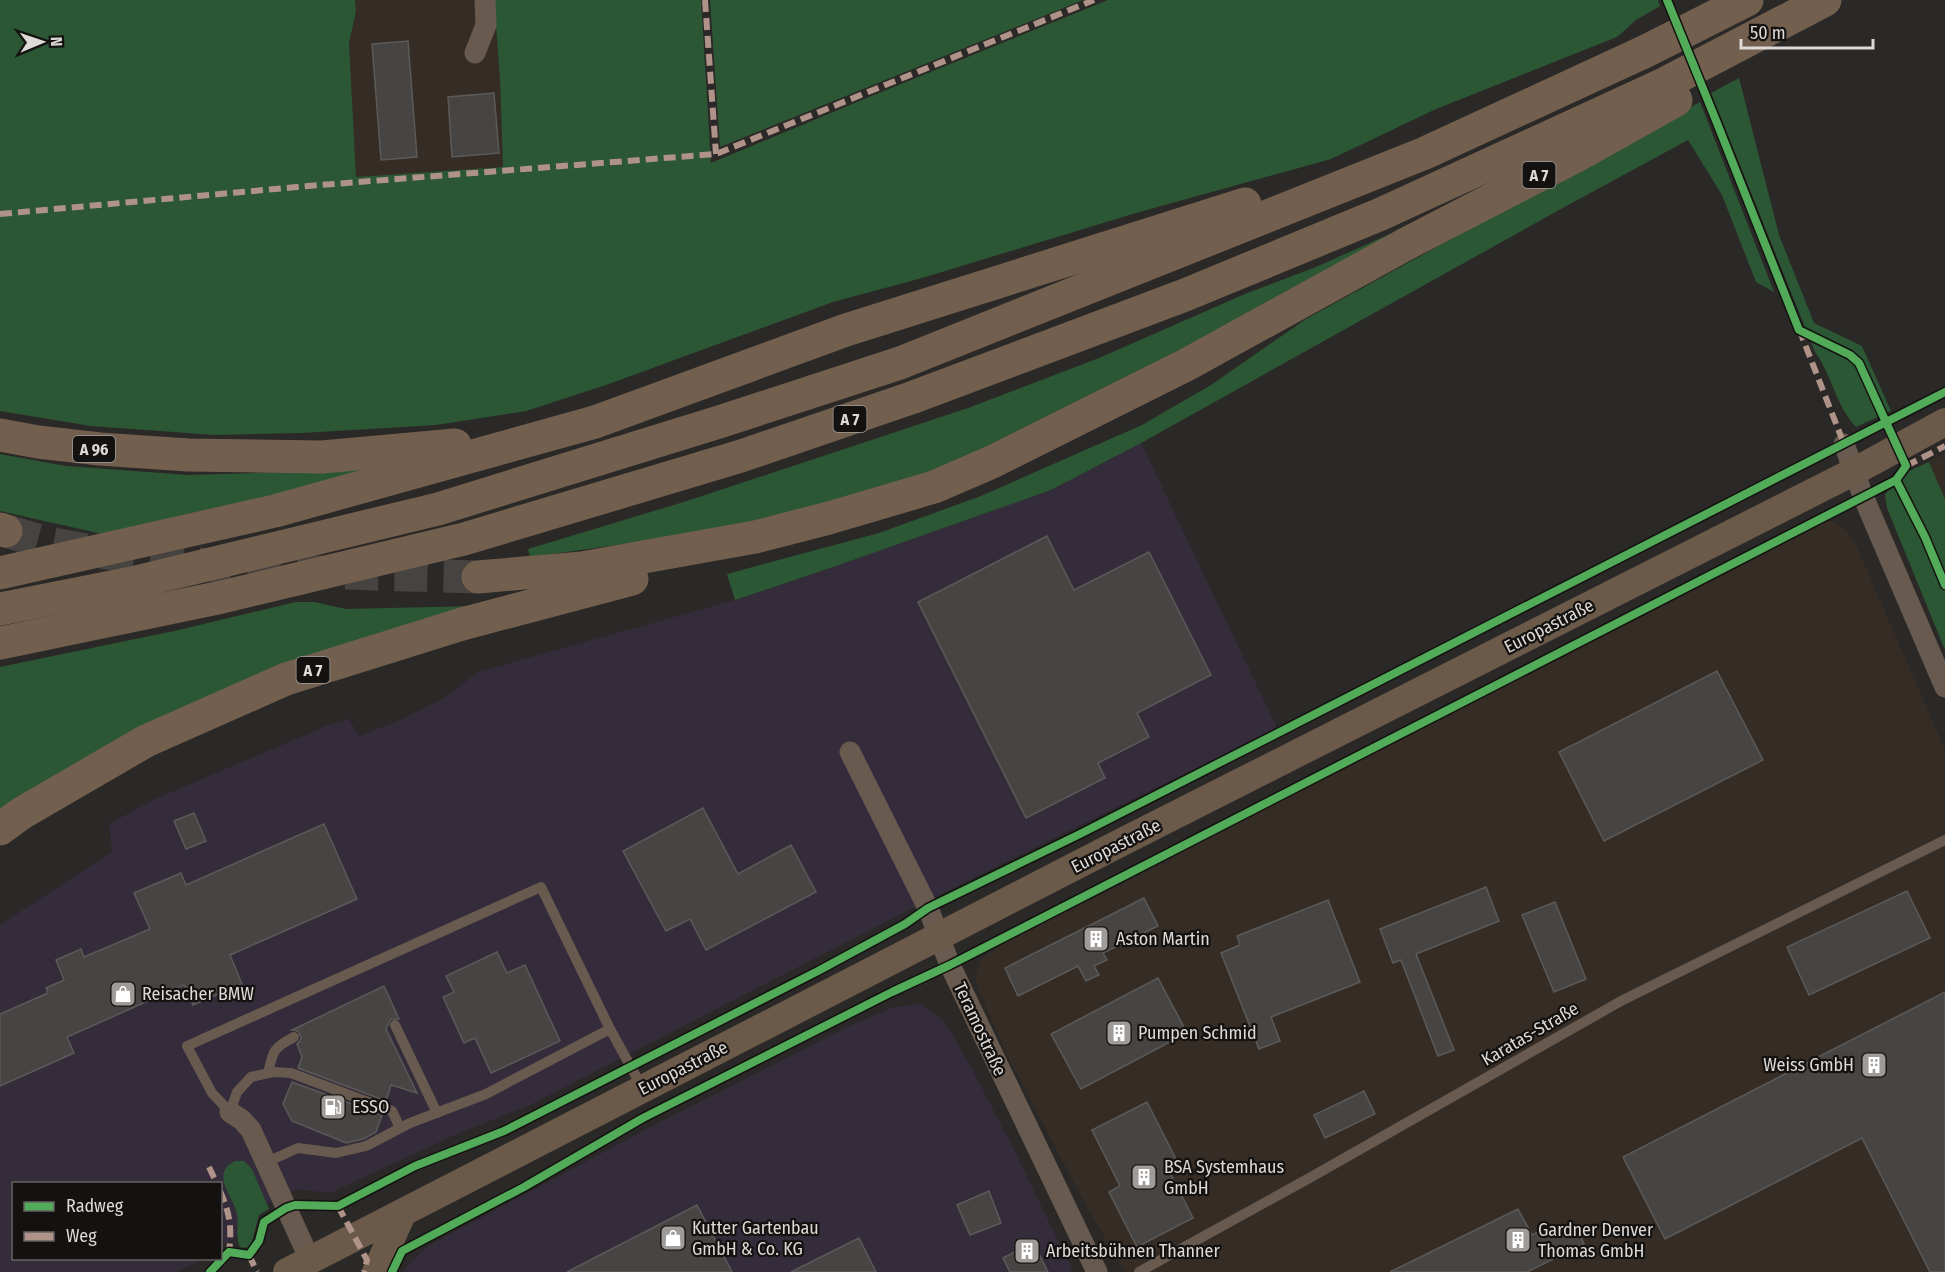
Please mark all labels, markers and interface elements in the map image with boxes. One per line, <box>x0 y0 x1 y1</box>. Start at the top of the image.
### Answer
north arrow <box>12 12 72 72</box>
scale bar <box>1741 12 1873 50</box>
text: 50 m <box>1750 22 1786 44</box>
text: N <box>47 36 66 47</box>
road number: A 7 <box>1522 162 1556 188</box>
road number: A 7 <box>834 406 866 432</box>
road number: A 96 <box>73 436 115 462</box>
street label: Europastraße <box>1501 594 1598 658</box>
road number: A 7 <box>296 657 330 683</box>
street label: Europastraße <box>1068 814 1165 878</box>
building icon: Aston Martin <box>1081 924 1111 954</box>
place label: Aston Martin <box>1116 928 1210 950</box>
shop icon: Reisacher BMW <box>108 979 138 1009</box>
street label: Teramostraße <box>949 979 1011 1079</box>
place label: Reisacher BMW <box>142 983 255 1005</box>
street label: Karatas-Straße <box>1478 997 1583 1071</box>
building icon: Pumpen Schmid <box>1104 1018 1134 1048</box>
place label: Pumpen Schmid <box>1138 1022 1257 1044</box>
street label: Europastraße <box>635 1036 732 1100</box>
building icon: Weiss GmbH <box>1859 1050 1889 1080</box>
place label: Weiss GmbH <box>1763 1054 1854 1076</box>
fuel station icon: ESSO <box>318 1092 348 1122</box>
place label: ESSO <box>352 1096 389 1118</box>
place label: BSA Systemhaus GmbH <box>1164 1156 1284 1199</box>
building icon: BSA Systemhaus GmbH <box>1129 1162 1159 1192</box>
legend <box>12 1182 222 1260</box>
text: Radweg <box>66 1195 124 1217</box>
place label: Kutter Gartenbau GmbH & Co. KG <box>692 1217 819 1260</box>
place label: Gardner Denver Thomas GmbH <box>1538 1219 1654 1262</box>
shop icon: Kutter Gartenbau GmbH & Co. KG <box>658 1223 688 1253</box>
text: Weg <box>66 1225 97 1247</box>
building icon: Gardner Denver Thomas GmbH <box>1503 1225 1533 1255</box>
building icon: Arbeitsbühnen Thanner <box>1012 1236 1042 1266</box>
place label: Arbeitsbühnen Thanner <box>1046 1240 1220 1262</box>

